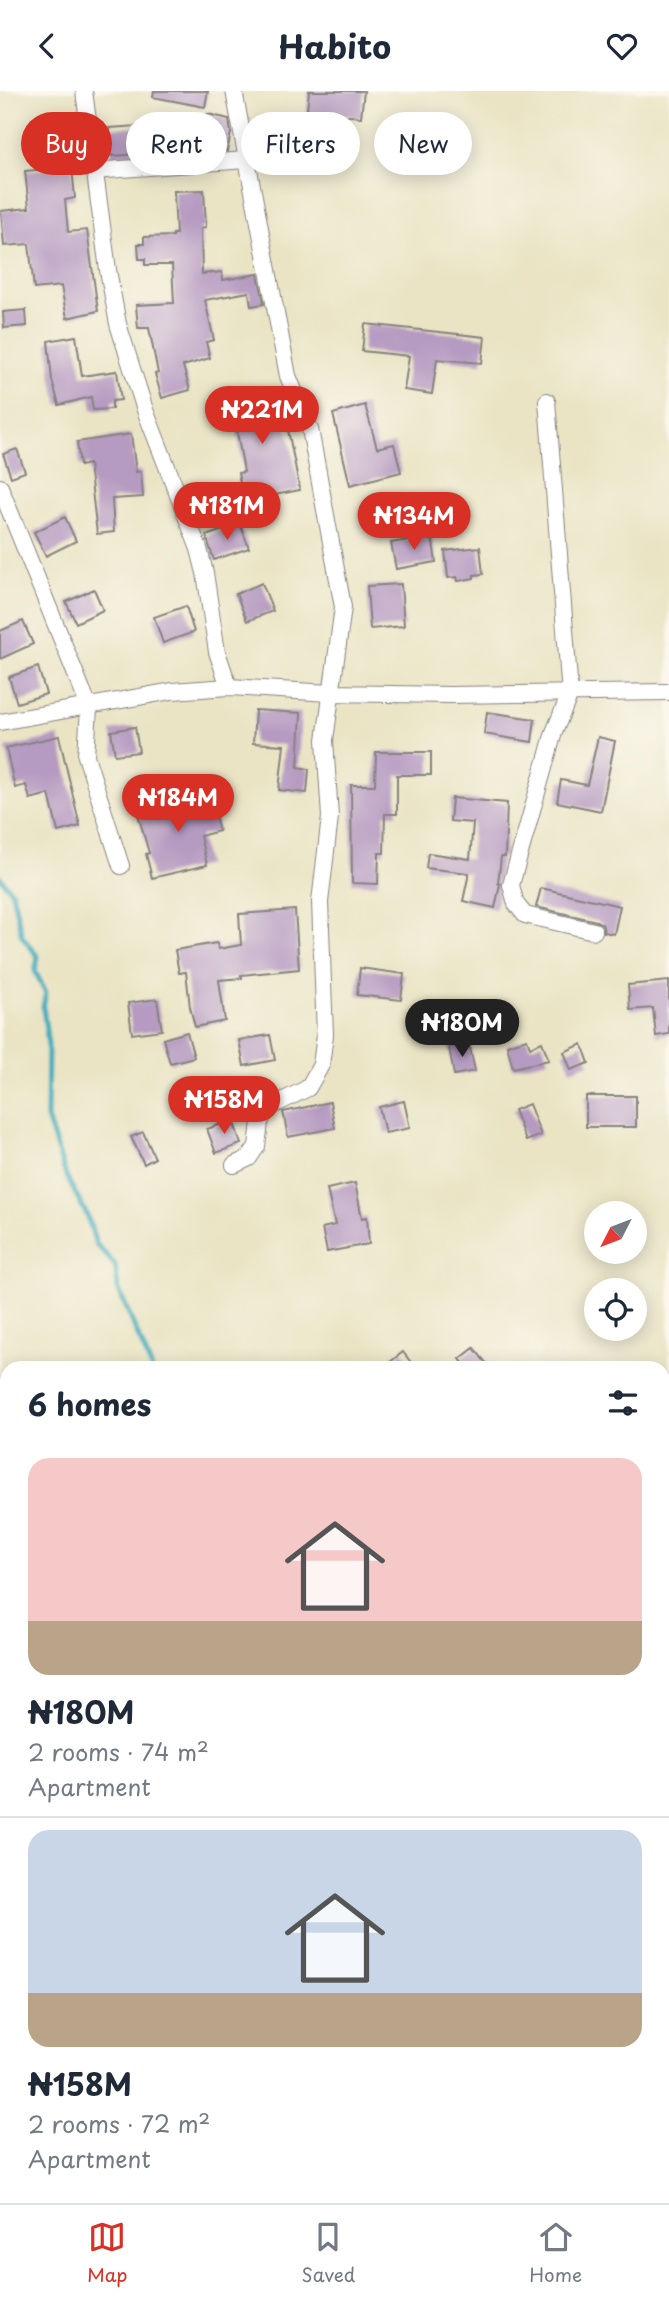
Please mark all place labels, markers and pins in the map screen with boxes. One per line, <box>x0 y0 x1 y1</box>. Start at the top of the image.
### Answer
pin: ₦221M <box>213 387 311 446</box>
pin: ₦181M <box>178 483 276 542</box>
pin: ₦134M <box>365 493 463 552</box>
pin: ₦184M <box>129 775 227 834</box>
pin: ₦180M <box>413 999 511 1059</box>
pin: ₦158M <box>175 1077 273 1136</box>

